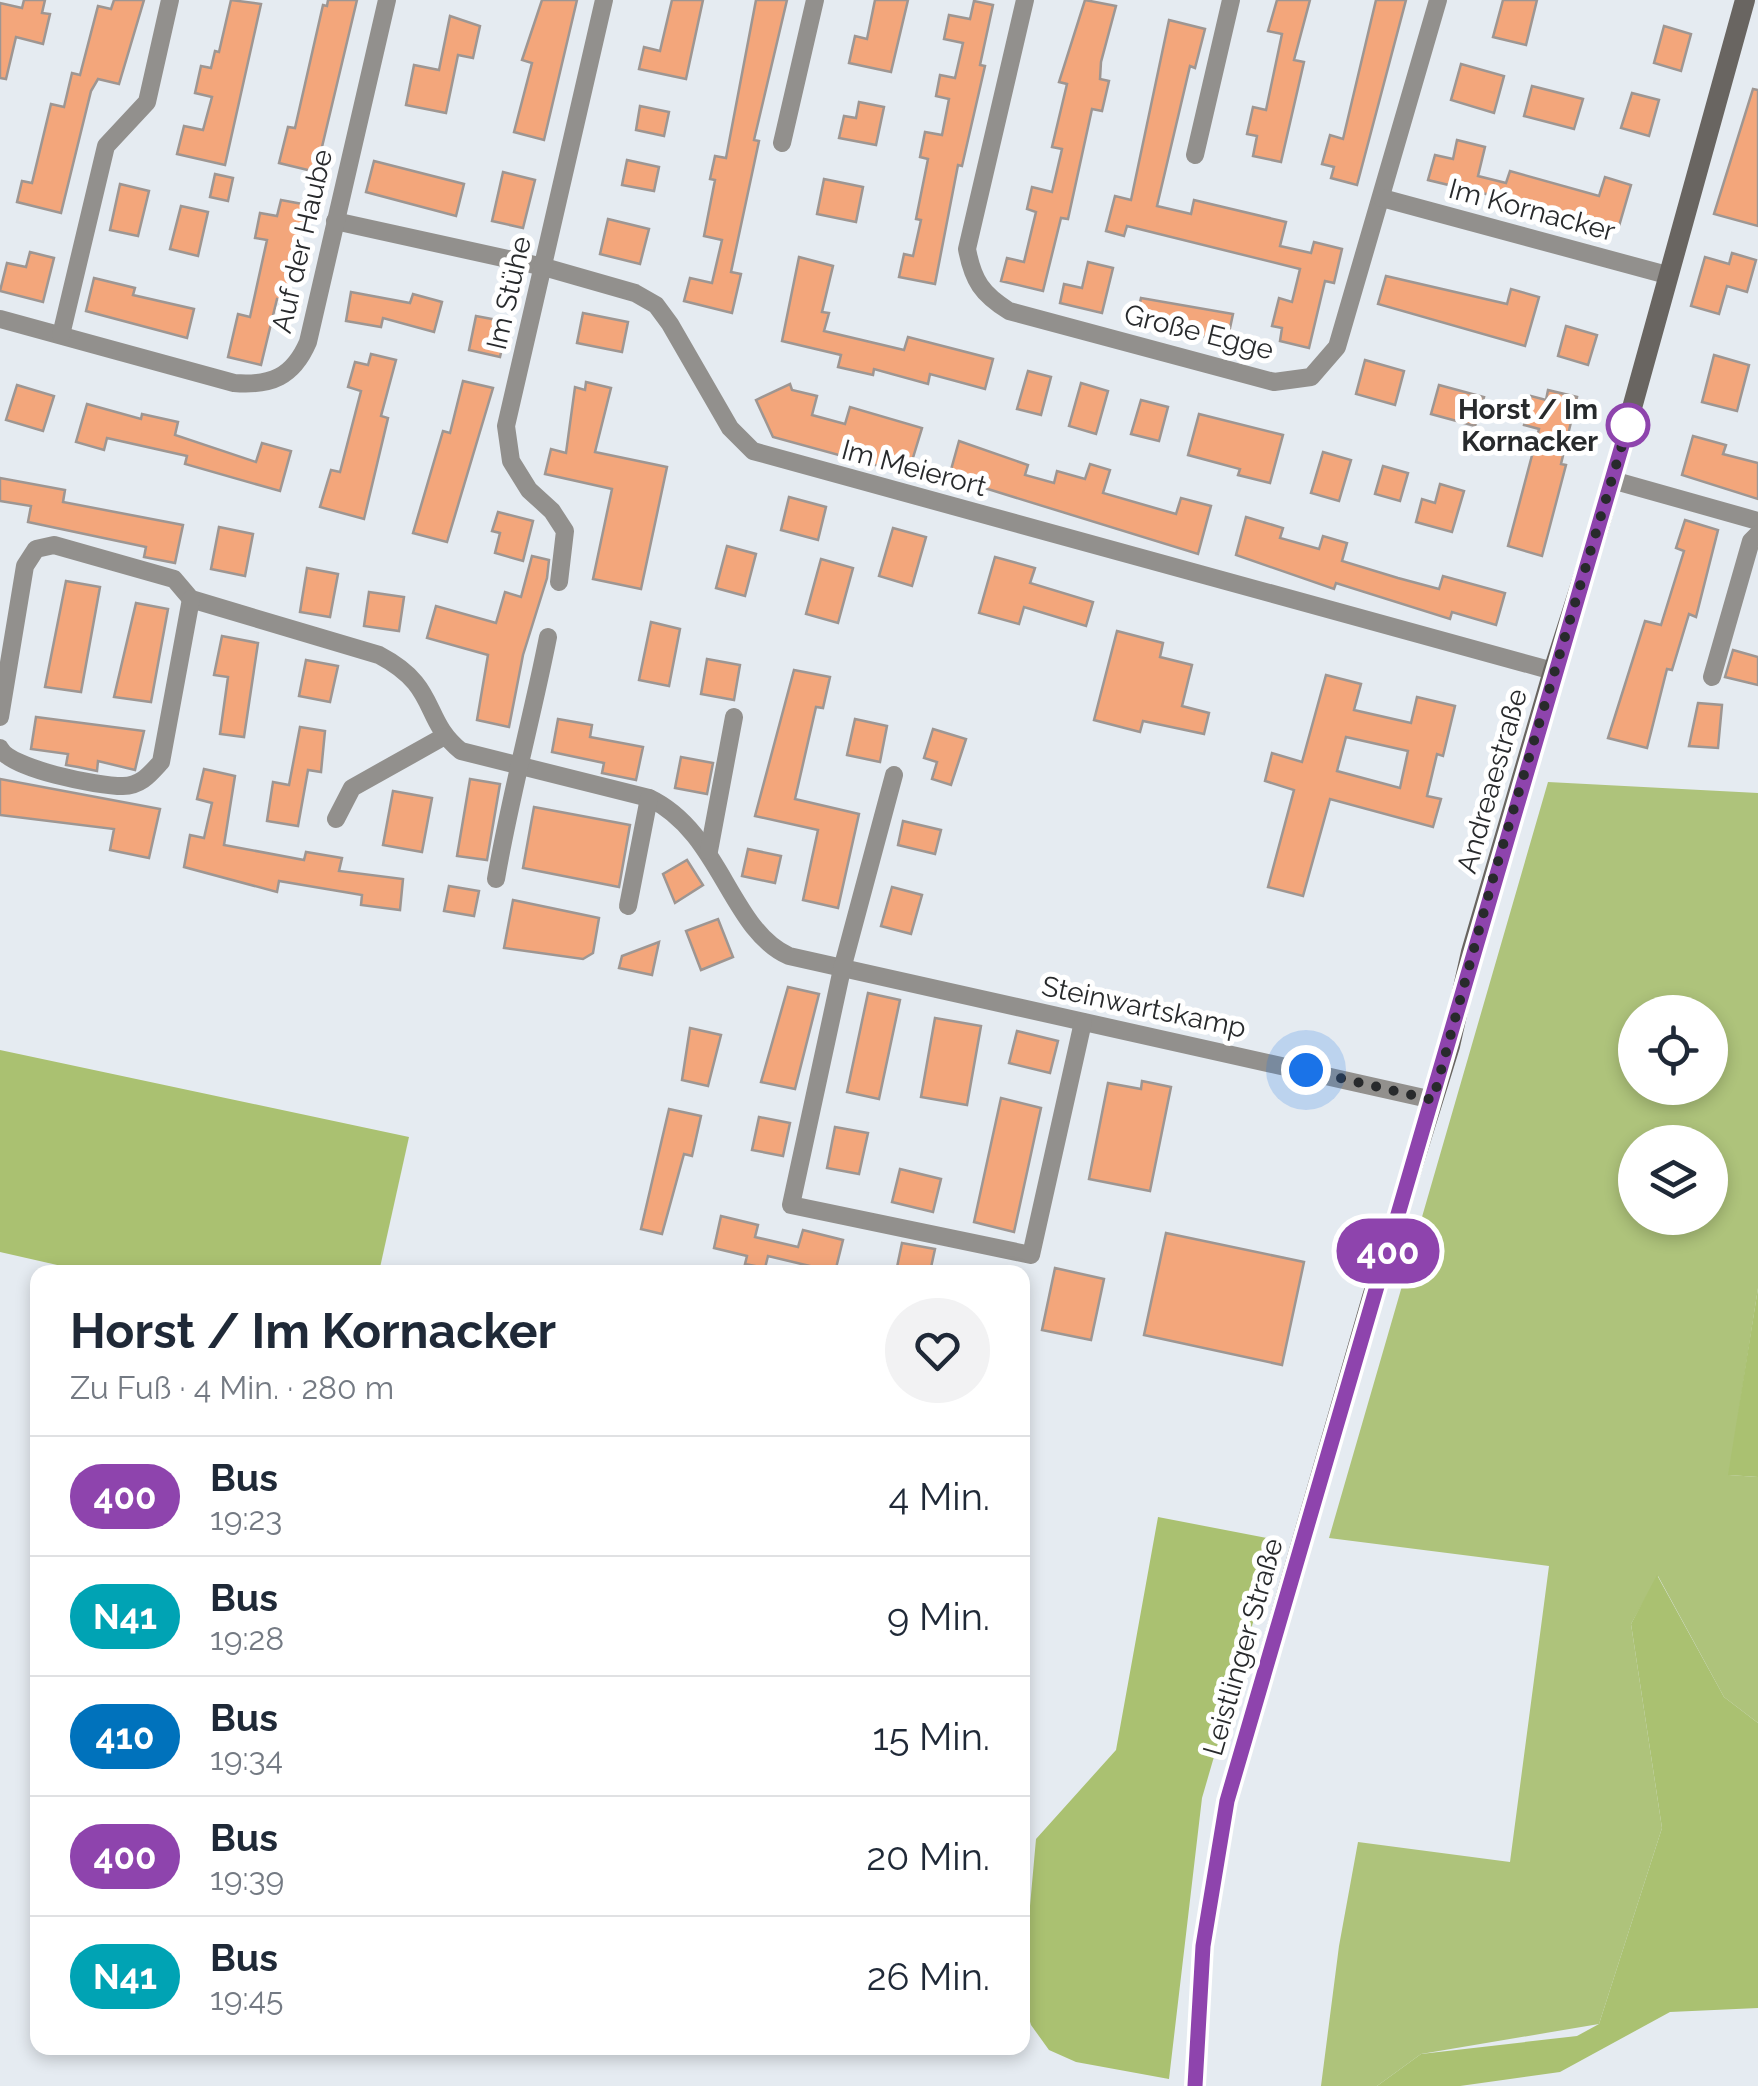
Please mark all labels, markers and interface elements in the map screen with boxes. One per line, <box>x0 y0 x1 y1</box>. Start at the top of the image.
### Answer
street label: Auf der Haube <box>265 146 339 336</box>
street label: Im Kornacker <box>1445 172 1619 248</box>
street label: Im Stühe <box>480 233 538 353</box>
street label: Große Egge <box>1121 298 1277 366</box>
place label: Horst / Im Kornacker <box>1458 393 1598 458</box>
marker: Horst / Im Kornacker <box>1607 404 1649 446</box>
street label: Im Meierort <box>838 433 991 503</box>
street label: Andreaestraße <box>1450 685 1534 877</box>
street label: Steinwartskamp <box>1039 969 1249 1045</box>
map controls <box>1618 995 1728 1235</box>
button: locate <box>1618 995 1728 1105</box>
your location <box>1281 1045 1331 1095</box>
button: layers <box>1618 1125 1728 1235</box>
line badge: 400 <box>1330 1218 1446 1284</box>
text: 400 <box>1357 1231 1419 1272</box>
button: heart <box>885 1298 990 1403</box>
text: Horst / Im Kornacker <box>70 1303 556 1359</box>
text: Zu Fuß · 4 Min. · 280 m <box>70 1369 394 1406</box>
text: Bus <box>210 1455 278 1500</box>
text: 4 Min. <box>889 1474 990 1519</box>
text: 400 <box>94 1476 156 1517</box>
text: 19:23 <box>210 1500 282 1537</box>
street label: Leistlinger Straße <box>1196 1535 1290 1759</box>
text: Bus <box>210 1575 278 1620</box>
text: 9 Min. <box>887 1594 990 1639</box>
text: N41 <box>93 1596 157 1637</box>
text: 19:28 <box>210 1620 284 1657</box>
text: Bus <box>210 1695 278 1740</box>
text: 15 Min. <box>872 1714 990 1759</box>
text: 410 <box>96 1716 154 1757</box>
text: 19:34 <box>210 1740 283 1777</box>
text: Bus <box>210 1815 278 1860</box>
text: 20 Min. <box>866 1834 990 1879</box>
text: 400 <box>94 1836 156 1877</box>
text: 19:39 <box>210 1860 284 1897</box>
text: Bus <box>210 1935 278 1980</box>
text: 26 Min. <box>867 1954 990 1999</box>
text: N41 <box>93 1956 157 1997</box>
text: 19:45 <box>210 1980 283 2017</box>

